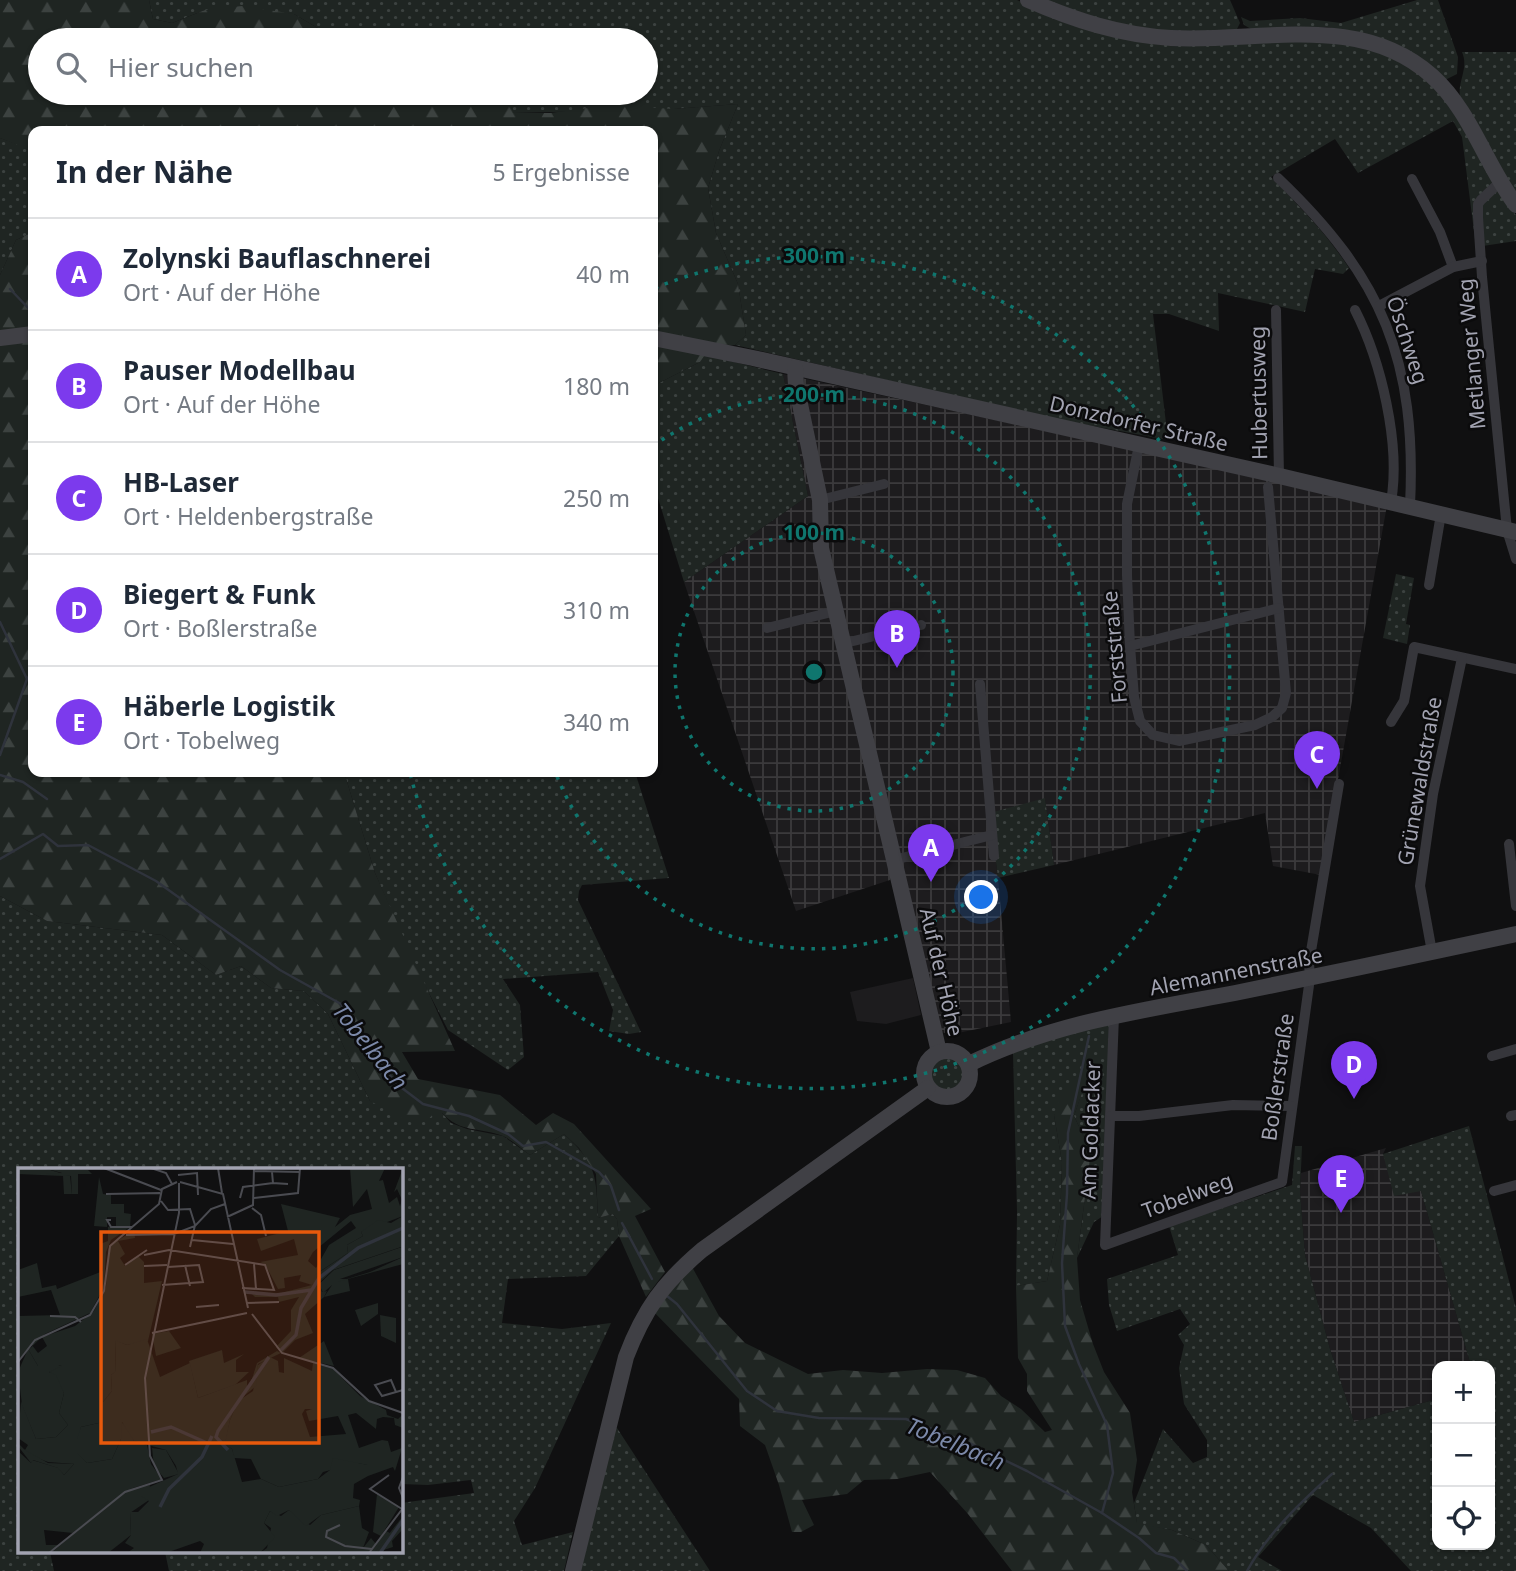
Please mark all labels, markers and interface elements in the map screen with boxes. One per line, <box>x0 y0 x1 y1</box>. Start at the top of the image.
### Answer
search box <box>28 28 658 105</box>
icon: search <box>52 48 90 86</box>
text: Hier suchen <box>108 49 254 85</box>
text: In der Nähe <box>56 151 233 192</box>
text: 5 Ergebnisse <box>492 156 630 188</box>
text: Zolynski Bauflaschnerei <box>123 240 431 276</box>
text: 300 m <box>783 241 845 269</box>
text: A <box>71 258 87 290</box>
text: 40 m <box>576 258 630 290</box>
text: Ort · Auf der Höhe <box>123 276 320 308</box>
street label: Metlanger Weg <box>1450 277 1492 431</box>
street label: Öschweg <box>1381 292 1435 388</box>
street label: Hubertusweg <box>1243 326 1273 460</box>
text: Pauser Modellbau <box>123 352 356 388</box>
text: B <box>71 370 87 402</box>
text: 180 m <box>563 370 630 402</box>
text: 200 m <box>783 380 845 408</box>
text: Ort · Auf der Höhe <box>123 388 320 420</box>
street label: Donzdorfer Straße <box>1047 389 1231 457</box>
text: HB-Laser <box>123 464 239 500</box>
text: C <box>72 482 86 514</box>
text: 250 m <box>563 482 630 514</box>
text: Ort · Heldenbergstraße <box>123 500 373 532</box>
text: 100 m <box>783 518 845 546</box>
text: Biegert & Funk <box>123 576 316 612</box>
street label: Forststraße <box>1095 590 1133 704</box>
text: D <box>71 594 87 626</box>
text: 310 m <box>563 594 630 626</box>
pin: B <box>874 610 920 668</box>
text: Ort · Boßlerstraße <box>123 612 317 644</box>
centre of rings <box>802 660 826 684</box>
text: Häberle Logistik <box>123 688 335 724</box>
street label: Grünewaldstraße <box>1390 694 1448 868</box>
text: E <box>73 706 85 738</box>
text: 340 m <box>563 706 630 738</box>
text: Ort · Tobelweg <box>123 724 280 756</box>
pin: C <box>1294 731 1340 789</box>
pin: A <box>908 824 954 882</box>
your location <box>964 880 998 914</box>
street label: Auf der Höhe <box>914 905 970 1039</box>
street label: Alemannenstraße <box>1147 940 1325 1002</box>
water label: Tobelbach <box>326 996 416 1096</box>
street label: Boßlerstraße <box>1254 1012 1300 1142</box>
pin: D <box>1331 1041 1377 1099</box>
street label: Am Goldacker <box>1074 1060 1106 1200</box>
pin: E <box>1318 1155 1364 1213</box>
street label: Tobelweg <box>1138 1166 1236 1224</box>
inset map <box>18 1168 402 1554</box>
map controls <box>1432 1361 1495 1550</box>
button: + <box>1432 1361 1495 1424</box>
water label: Tobelbach <box>902 1409 1010 1477</box>
button: − <box>1432 1424 1495 1487</box>
button: locate <box>1432 1487 1495 1550</box>

